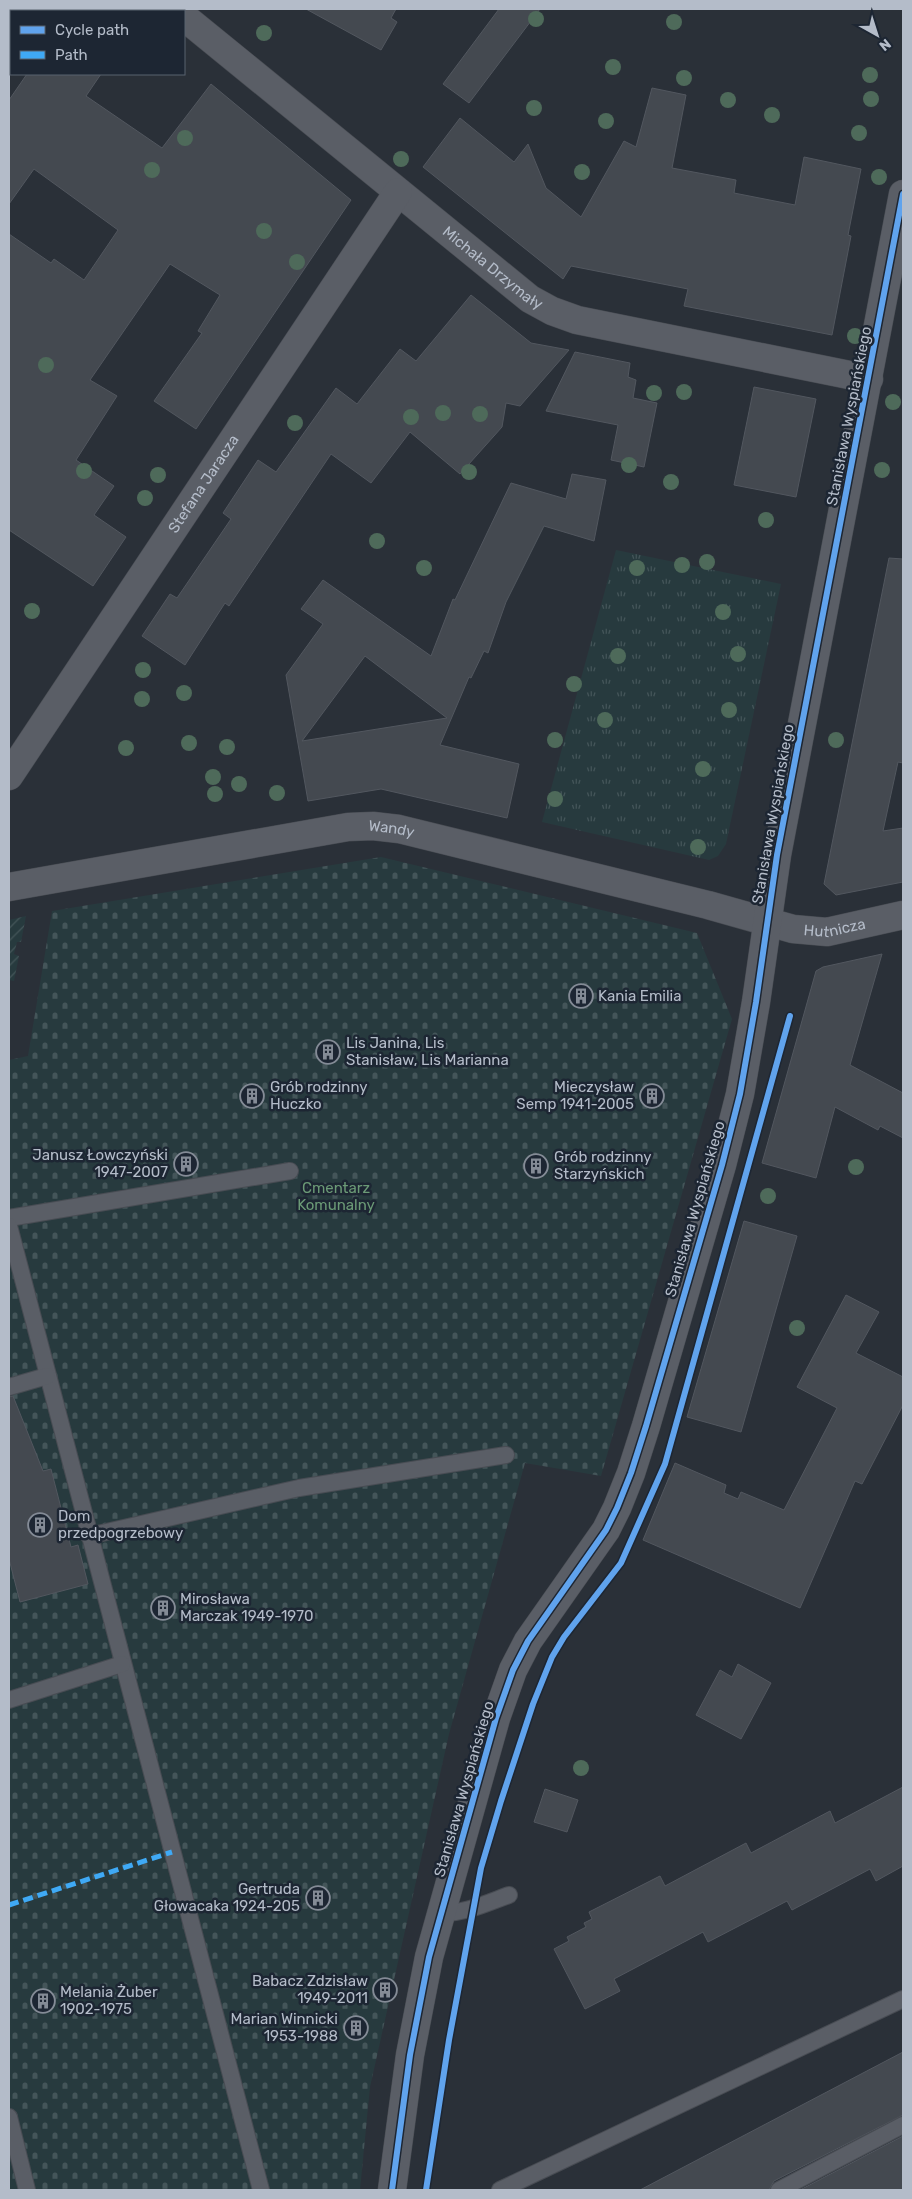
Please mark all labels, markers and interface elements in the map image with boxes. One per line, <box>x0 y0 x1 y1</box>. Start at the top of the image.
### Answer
legend <box>10 10 185 75</box>
north arrow <box>852 10 902 60</box>
text: Cycle path <box>55 21 129 39</box>
text: N <box>876 35 894 54</box>
text: Path <box>55 46 88 64</box>
street label: Michała Drzymały <box>439 222 546 313</box>
street label: Stanisława Wyspiańskiego <box>823 325 875 507</box>
street label: Stefana Jaracza <box>164 431 243 536</box>
street label: Stanisława Wyspiańskiego <box>748 723 798 905</box>
street label: Wandy <box>368 817 416 841</box>
street label: Hutnicza <box>803 915 867 941</box>
building icon: Kania Emilia <box>568 983 594 1009</box>
place label: Kania Emilia <box>598 987 681 1005</box>
place label: Lis Janina, Lis Stanisław, Lis Marianna <box>346 1034 509 1069</box>
building icon: Lis Janina, Lis Stanisław, Lis Marianna <box>315 1039 341 1065</box>
place label: Grób rodzinny Huczko <box>270 1078 368 1113</box>
place label: Mieczysław Semp 1941-2005 <box>516 1078 634 1113</box>
building icon: Grób rodzinny Huczko <box>239 1083 265 1109</box>
building icon: Mieczysław Semp 1941-2005 <box>639 1083 665 1109</box>
street label: Stanisława Wyspiańskiego <box>661 1119 729 1299</box>
place label: Janusz Łowczyński 1947-2007 <box>32 1146 168 1181</box>
place label: Grób rodzinny Starzyńskich <box>554 1148 652 1183</box>
building icon: Janusz Łowczyński 1947-2007 <box>173 1151 199 1177</box>
building icon: Grób rodzinny Starzyńskich <box>523 1153 549 1179</box>
park label: Cmentarz Komunalny <box>297 1179 375 1214</box>
place label: Dom przedpogrzebowy <box>58 1507 183 1542</box>
building icon: Dom przedpogrzebowy <box>27 1512 53 1538</box>
place label: Mirosława Marczak 1949-1970 <box>180 1590 313 1625</box>
building icon: Mirosława Marczak 1949-1970 <box>150 1595 176 1621</box>
street label: Stanisława Wyspiańskiego <box>430 1699 498 1879</box>
place label: Gertruda Głowacaka 1924-205 <box>154 1880 300 1915</box>
building icon: Gertruda Głowacaka 1924-205 <box>305 1885 331 1911</box>
place label: Babacz Zdzisław 1949-2011 <box>252 1972 368 2007</box>
building icon: Babacz Zdzisław 1949-2011 <box>372 1977 398 2003</box>
place label: Melania Żuber 1902-1975 <box>60 1983 158 2018</box>
building icon: Melania Żuber 1902-1975 <box>30 1988 56 2014</box>
place label: Marian Winnicki 1953-1988 <box>231 2010 338 2045</box>
building icon: Marian Winnicki 1953-1988 <box>343 2015 369 2041</box>

